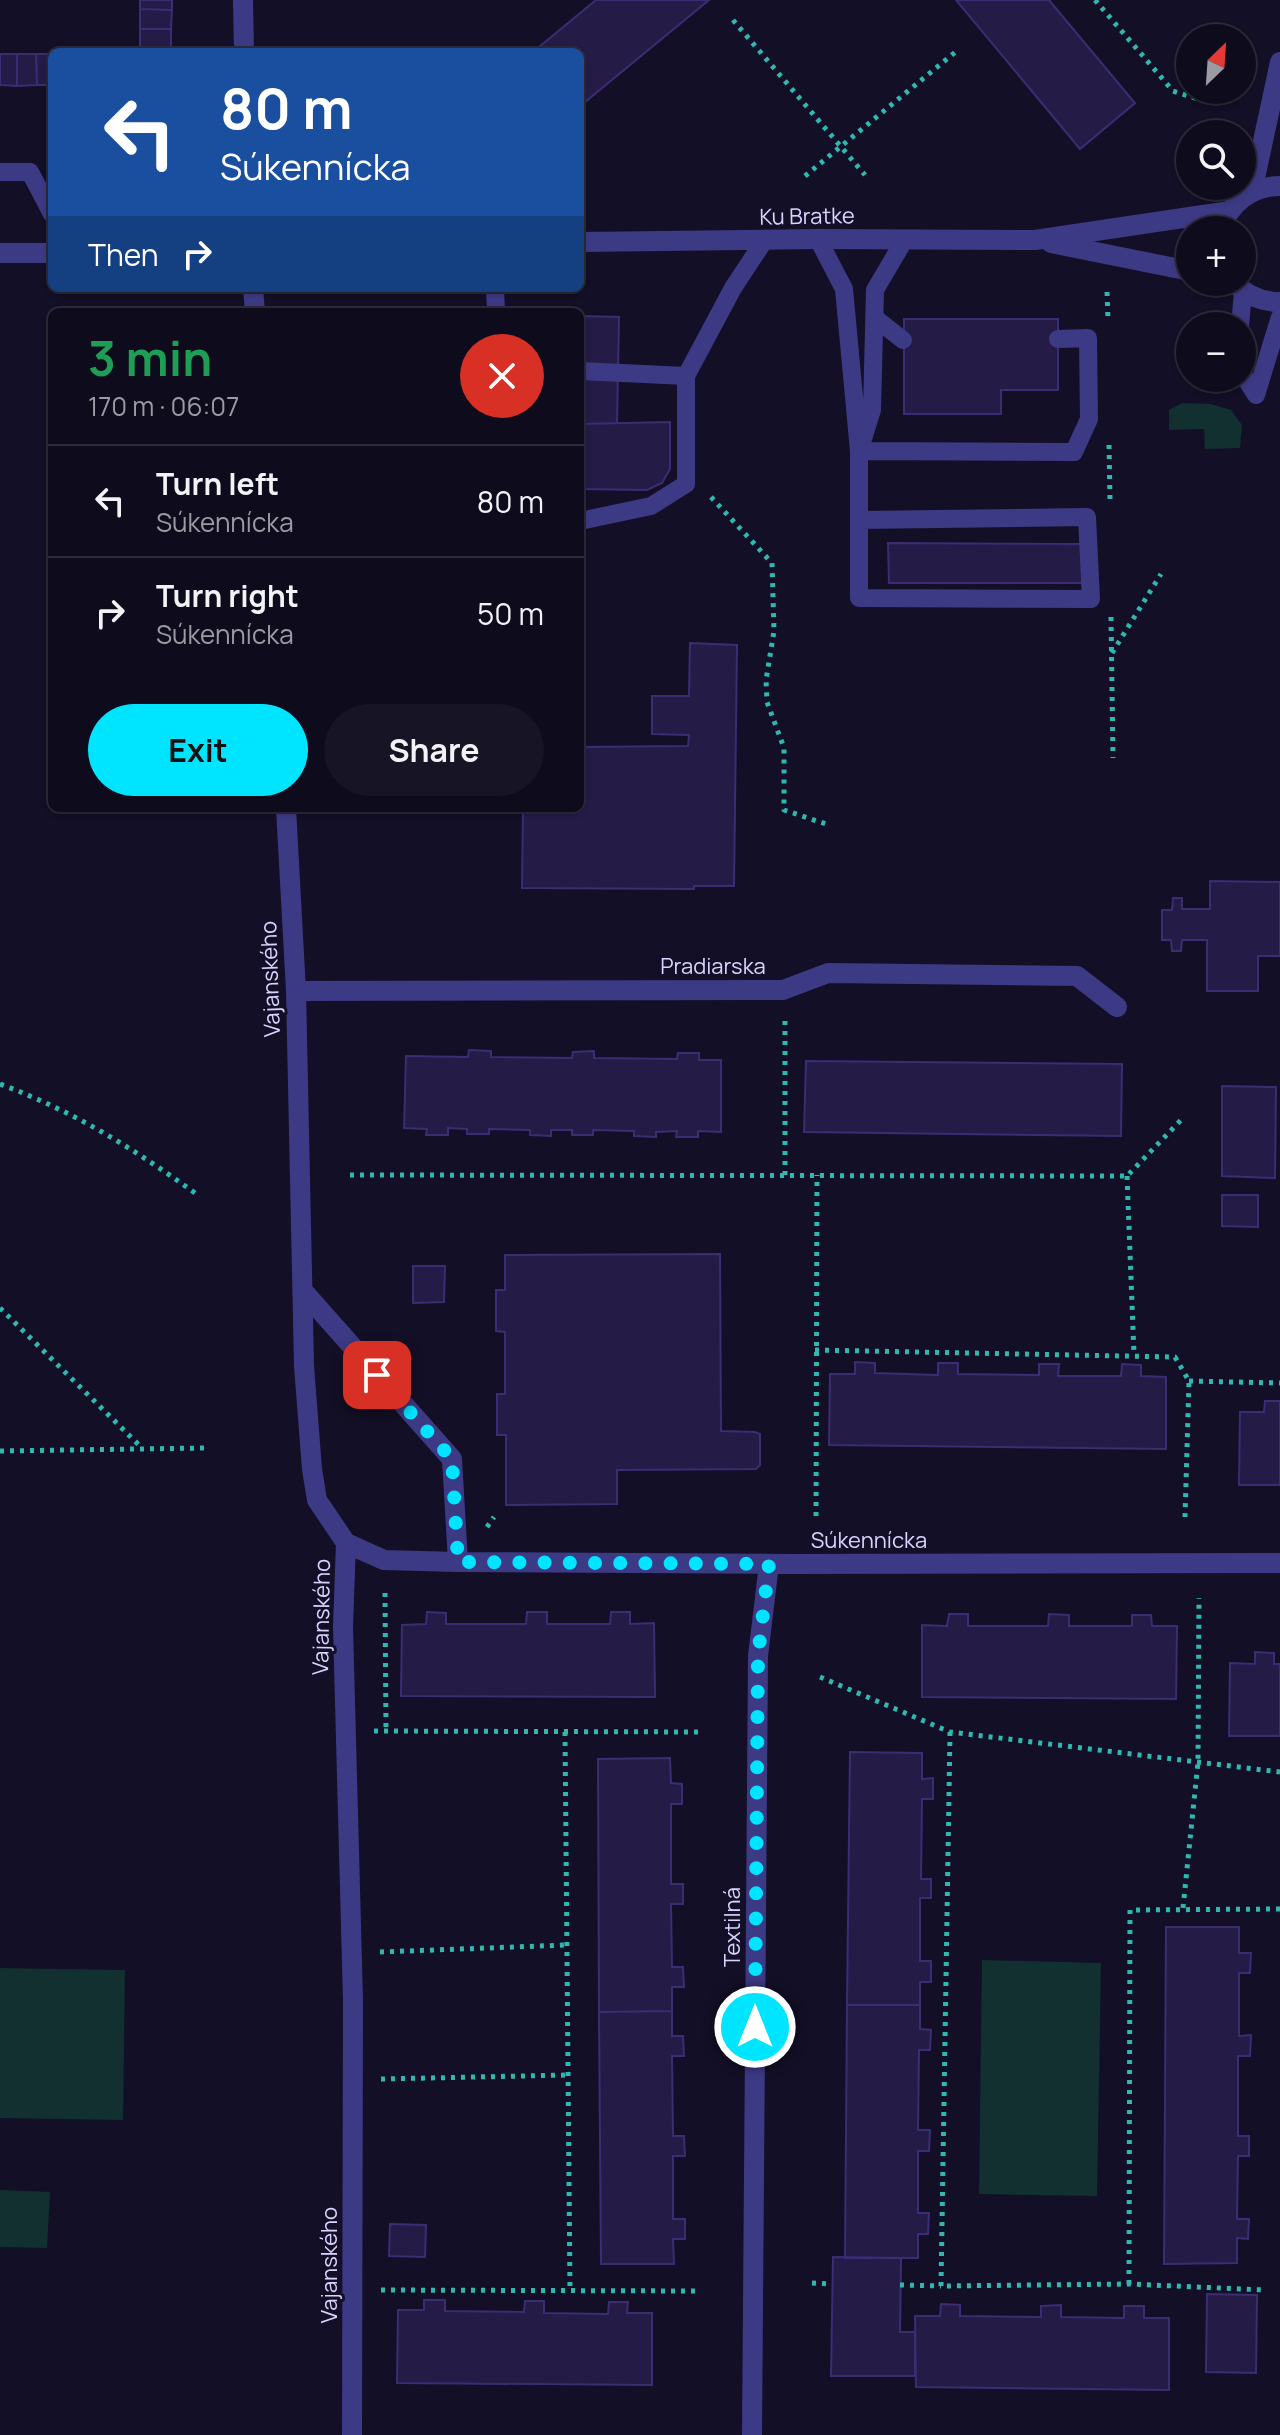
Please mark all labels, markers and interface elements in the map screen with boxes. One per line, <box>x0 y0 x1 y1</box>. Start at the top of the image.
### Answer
north arrow <box>1176 24 1256 104</box>
map controls <box>1176 24 1256 392</box>
text: 80 m <box>220 69 353 146</box>
icon: left <box>88 80 192 184</box>
button: search <box>1176 120 1256 200</box>
text: Súkennícka <box>220 142 411 191</box>
street label: Ku Bratke <box>759 200 855 232</box>
button: + <box>1176 216 1256 296</box>
icon: right <box>175 232 219 276</box>
text: Then <box>88 234 159 275</box>
button: − <box>1176 312 1256 392</box>
text: 3 min <box>88 325 212 390</box>
button: close <box>460 334 544 418</box>
text: 170 m · 06:07 <box>88 388 239 424</box>
text: Turn left <box>156 463 279 504</box>
icon: left <box>88 479 132 523</box>
text: 80 m <box>477 481 544 522</box>
text: Súkennícka <box>156 504 294 540</box>
text: Turn right <box>156 575 299 616</box>
icon: right <box>88 591 132 635</box>
text: 50 m <box>477 593 544 634</box>
text: Súkennícka <box>156 616 294 652</box>
button: Exit <box>88 704 308 796</box>
button: Share <box>324 704 544 796</box>
street label: Vajanského <box>253 920 287 1038</box>
street label: Pradiarska <box>660 951 766 981</box>
pin <box>343 1341 411 1409</box>
icon: arrive <box>355 1353 399 1397</box>
street label: Súkennícka <box>811 1525 927 1555</box>
street label: Vajanského <box>305 1559 337 1675</box>
street label: Textilná <box>717 1887 747 1967</box>
position arrow <box>713 1985 797 2069</box>
street label: Vajanského <box>314 2207 344 2323</box>

